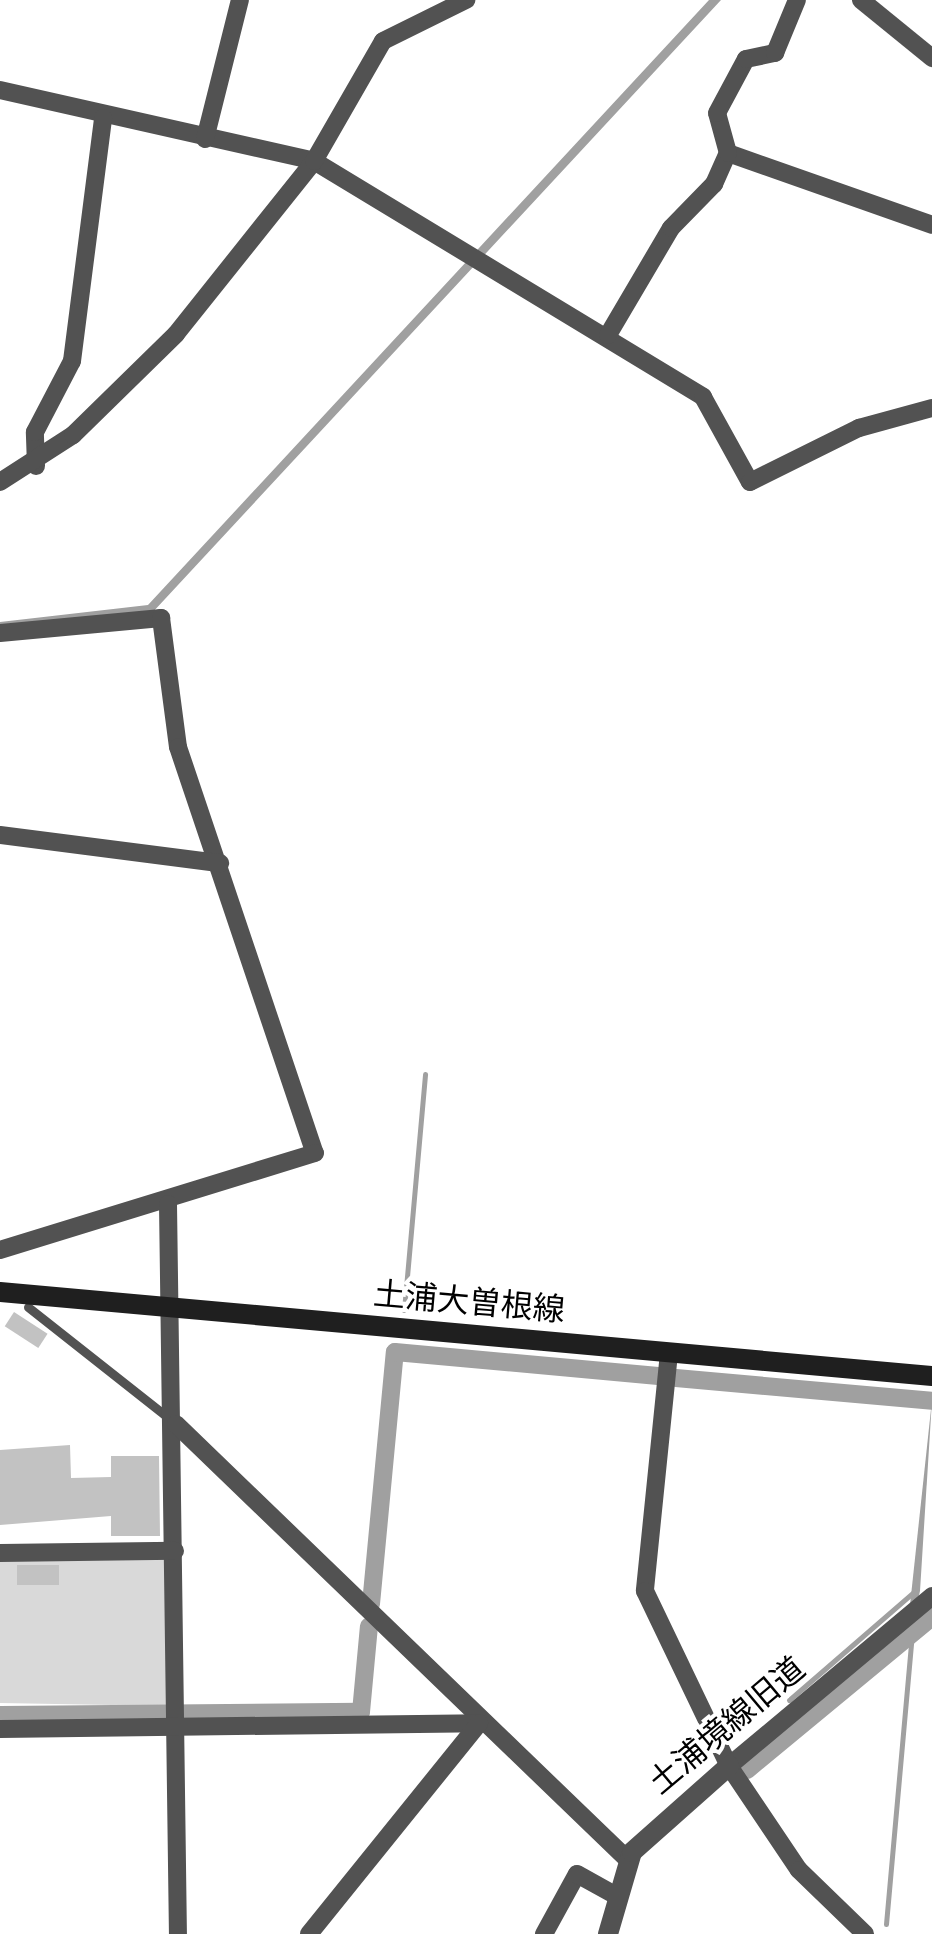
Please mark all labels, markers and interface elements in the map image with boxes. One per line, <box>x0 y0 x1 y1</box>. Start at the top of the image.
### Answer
street label: 土浦大曽根線 <box>372 1277 566 1331</box>
street label: 土浦境線旧道 <box>642 1651 814 1803</box>

